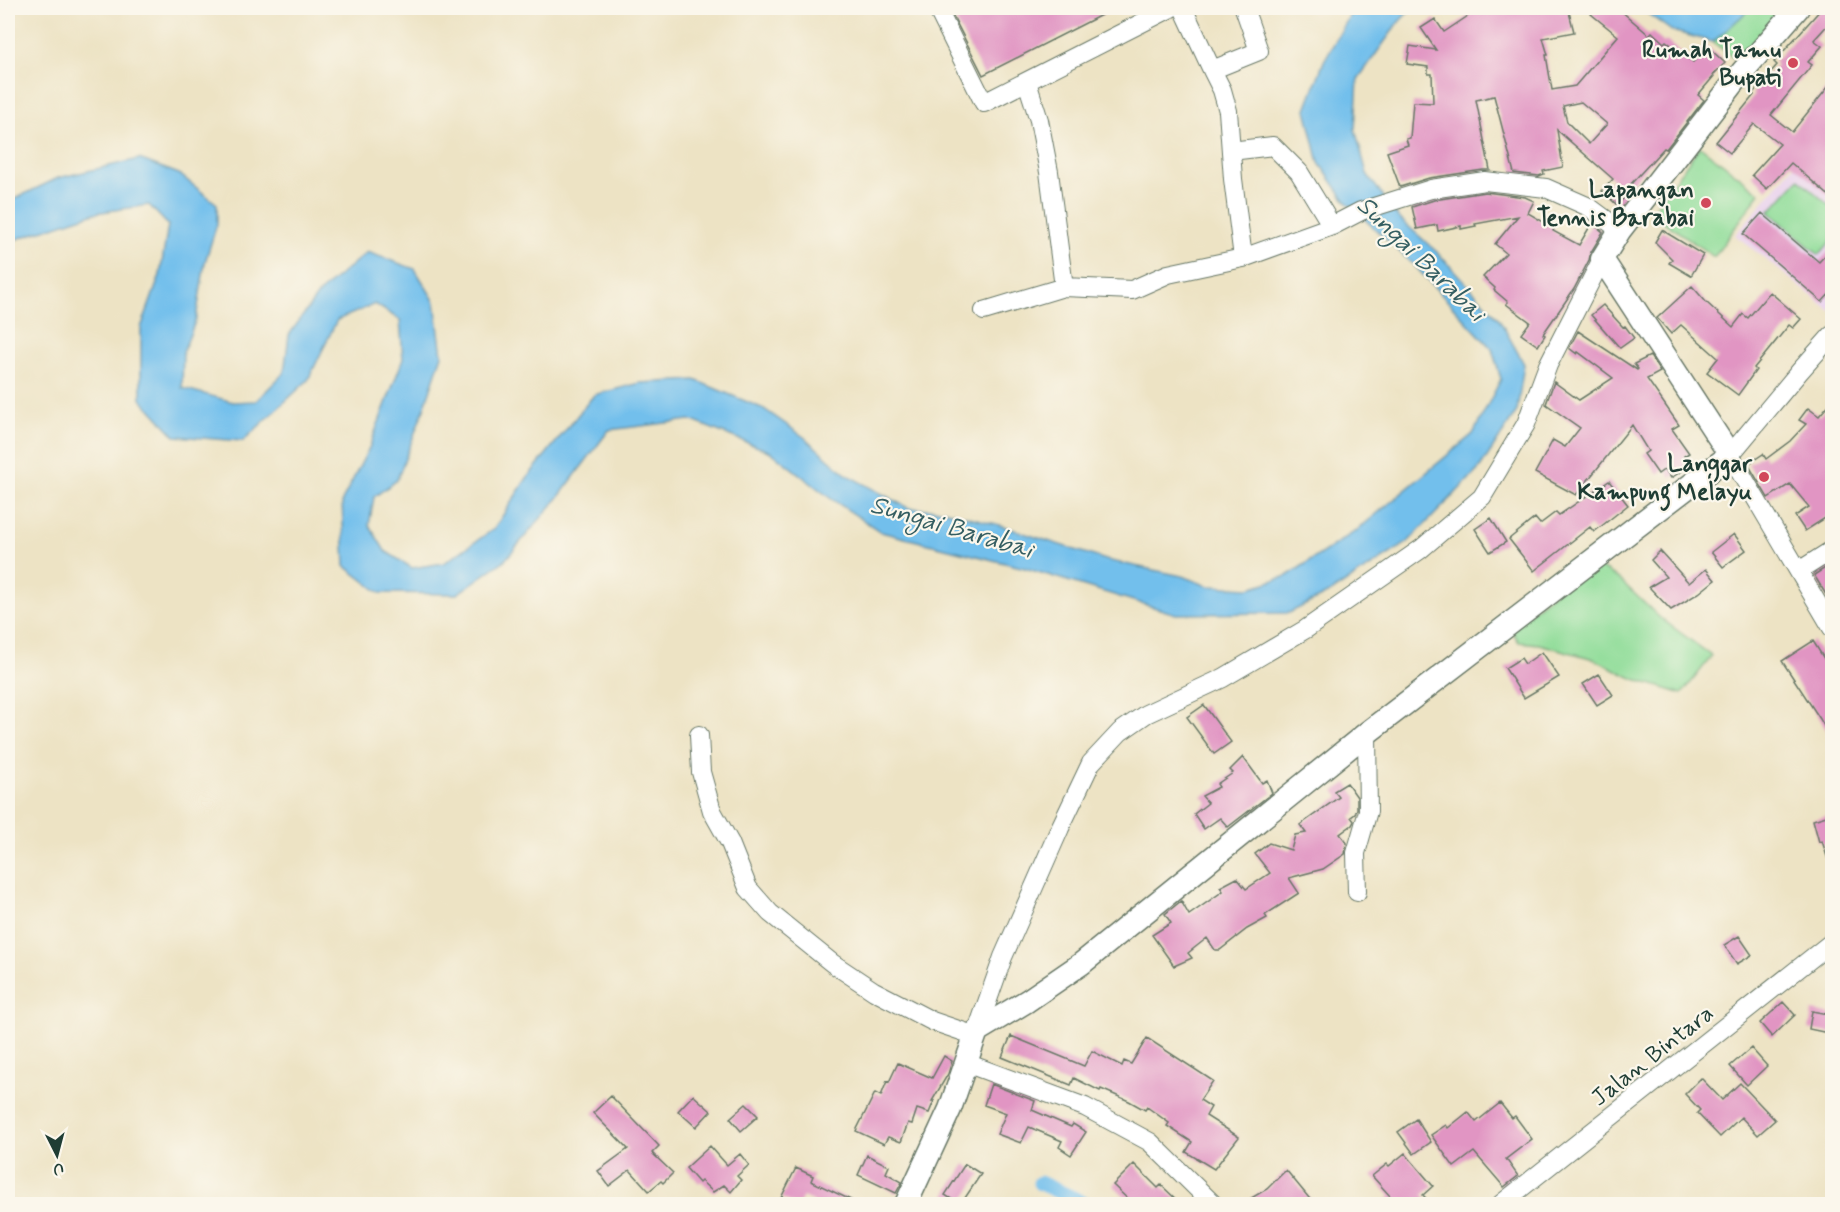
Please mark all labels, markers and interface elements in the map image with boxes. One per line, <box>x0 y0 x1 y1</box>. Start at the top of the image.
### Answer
place label: Rumah Tamu Bupati <box>1642 35 1781 94</box>
marker: Rumah Tamu Bupati <box>1786 56 1800 70</box>
place label: Lapangan Tennis Barabai <box>1537 175 1694 234</box>
water label: Sungai Barabai <box>1347 189 1494 333</box>
marker: Lapangan Tennis Barabai <box>1699 196 1713 210</box>
place label: Langgar Kampung Melayu <box>1577 449 1753 511</box>
marker: Langgar Kampung Melayu <box>1757 470 1771 484</box>
water label: Sungai Barabai <box>866 488 1039 570</box>
street label: Jalan Bintara <box>1585 999 1721 1114</box>
north arrow <box>27 1125 87 1185</box>
text: U <box>52 1157 65 1179</box>

